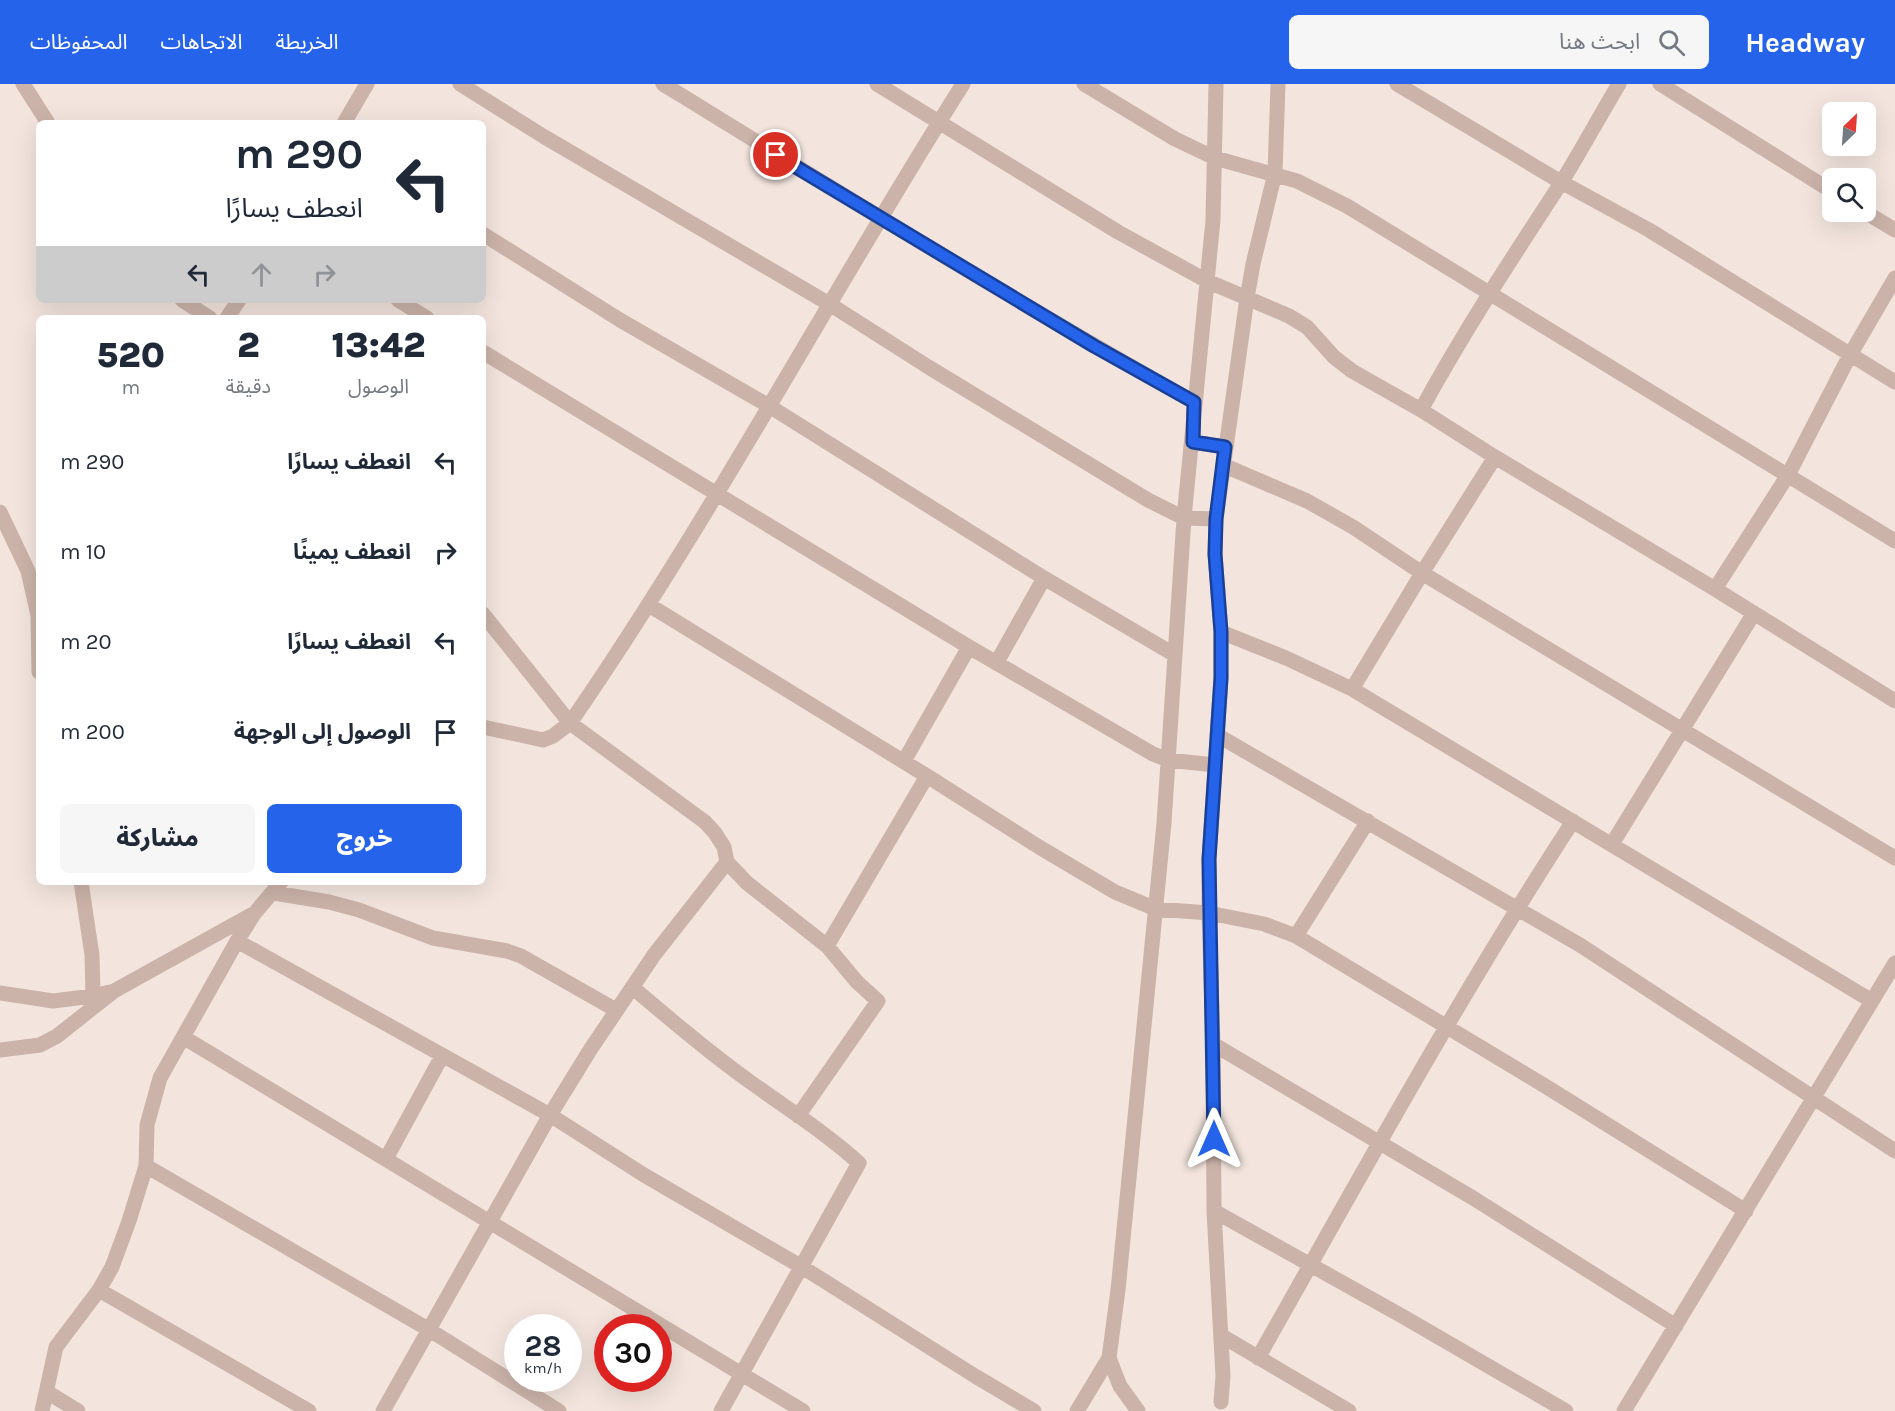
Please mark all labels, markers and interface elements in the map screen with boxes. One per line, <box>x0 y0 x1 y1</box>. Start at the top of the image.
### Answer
search box <box>1289 15 1709 69</box>
icon: search <box>1655 26 1688 59</box>
text: Headway <box>1745 26 1865 59</box>
text: ابحث هنا <box>1559 29 1640 55</box>
text: المحفوظات <box>30 30 127 54</box>
text: الاتجاهات <box>160 30 242 54</box>
text: الخريطة <box>275 30 338 54</box>
north arrow <box>1822 102 1876 156</box>
map controls <box>1822 102 1876 222</box>
text: 290 m <box>235 129 363 179</box>
pin <box>750 129 801 180</box>
icon: arrive <box>759 138 792 171</box>
icon: left <box>384 144 462 222</box>
button: search <box>1822 168 1876 222</box>
text: انعطف يسارًا <box>225 192 363 224</box>
icon: left <box>182 258 215 291</box>
icon: ahead <box>245 258 278 291</box>
icon: right <box>308 258 341 291</box>
text: 2 <box>237 324 260 366</box>
text: 13:42 <box>331 324 426 366</box>
text: 520 <box>96 334 165 376</box>
text: دقيقة <box>225 375 271 398</box>
text: الوصول <box>348 375 409 398</box>
text: m <box>121 376 140 399</box>
icon: left <box>429 446 462 479</box>
text: 290 m <box>60 449 124 475</box>
text: انعطف يسارًا <box>287 449 411 475</box>
icon: right <box>429 536 462 569</box>
text: 10 m <box>60 539 106 565</box>
text: انعطف يمينًا <box>293 539 411 565</box>
icon: left <box>429 626 462 659</box>
text: 20 m <box>60 629 112 655</box>
text: انعطف يسارًا <box>287 629 411 655</box>
icon: arrive <box>429 716 462 749</box>
text: 200 m <box>60 719 125 745</box>
text: الوصول إلى الوجهة <box>234 719 411 745</box>
button: مشاركة <box>60 804 255 873</box>
button: خروج <box>267 804 462 873</box>
position arrow <box>1182 1107 1246 1171</box>
speed limit sign: 30 <box>594 1314 672 1392</box>
text: 28 <box>524 1328 562 1364</box>
text: km/h <box>524 1359 562 1377</box>

